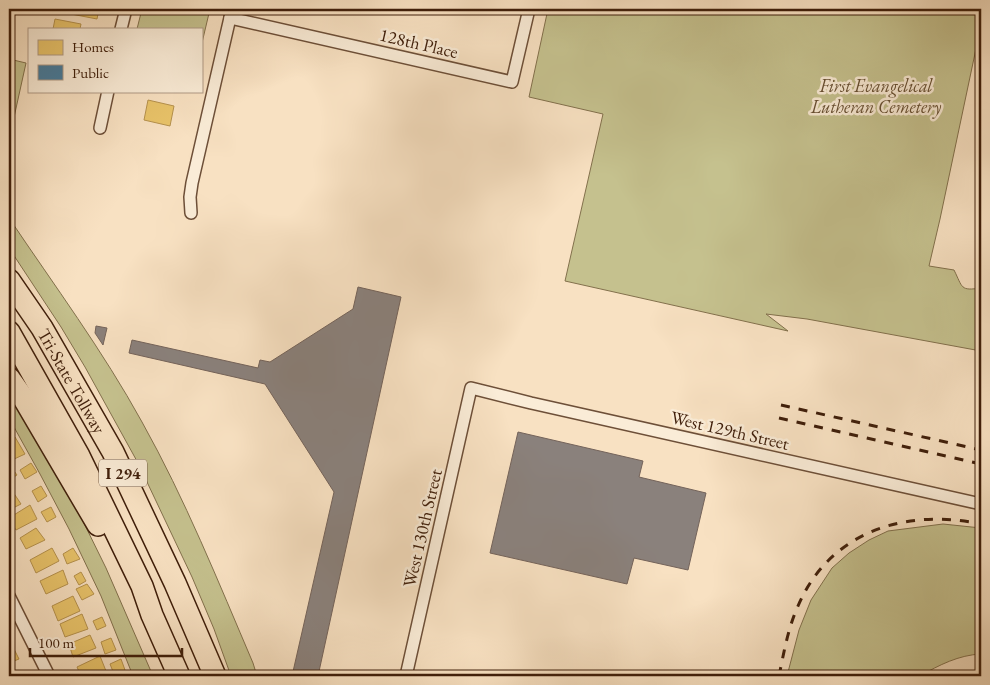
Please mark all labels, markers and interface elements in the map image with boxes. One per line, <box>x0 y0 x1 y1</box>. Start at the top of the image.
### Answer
street label: 128th Place <box>377 23 461 63</box>
legend <box>28 28 202 92</box>
text: Homes <box>72 37 114 56</box>
text: Public <box>72 63 109 82</box>
park label: First Evangelical Lutheran Cemetery <box>810 74 942 119</box>
street label: Tri-State Tollway <box>33 324 111 438</box>
street label: West 129th Street <box>669 405 792 455</box>
road number: I 294 <box>99 459 147 486</box>
street label: West 130th Street <box>397 466 447 589</box>
scale bar <box>30 625 182 657</box>
text: 100 m <box>38 633 75 652</box>

